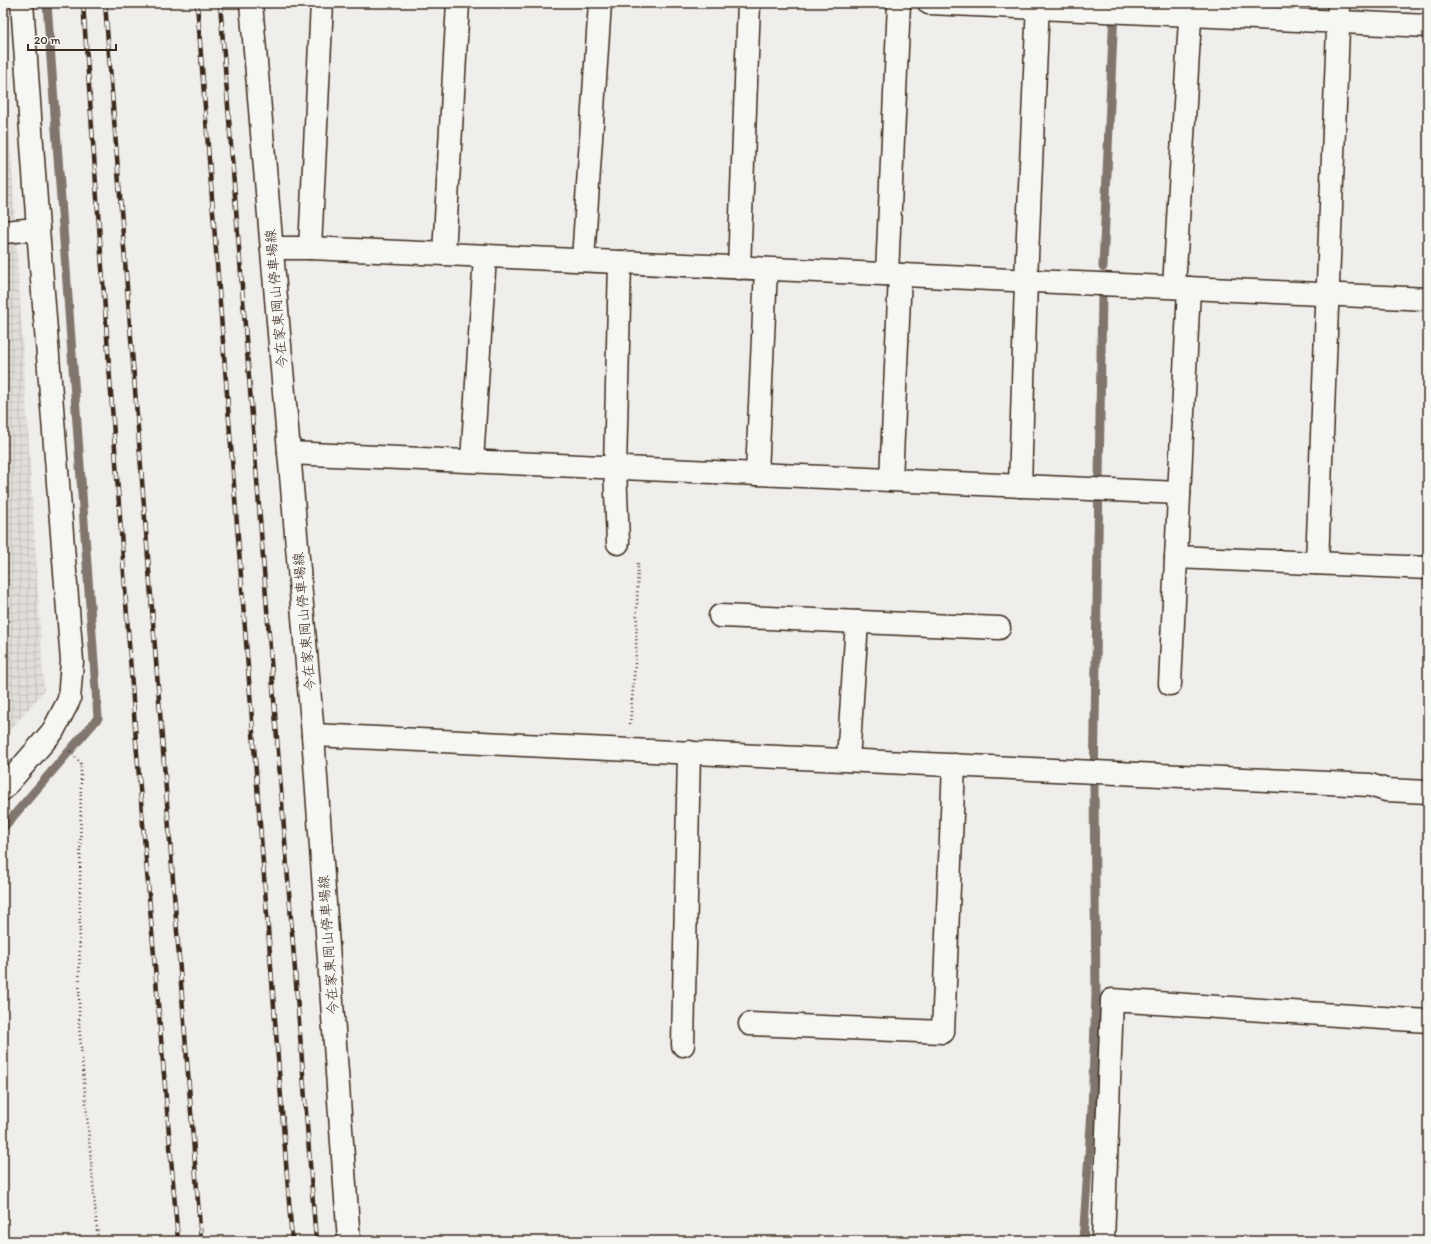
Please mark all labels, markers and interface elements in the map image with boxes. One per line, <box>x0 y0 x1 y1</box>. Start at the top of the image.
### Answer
scale bar <box>28 26 116 52</box>
text: 20 m <box>34 33 61 47</box>
street label: 今在家東岡山停車場線 <box>262 228 291 369</box>
street label: 今在家東岡山停車場線 <box>290 551 319 692</box>
street label: 今在家東岡山停車場線 <box>315 875 342 1015</box>

